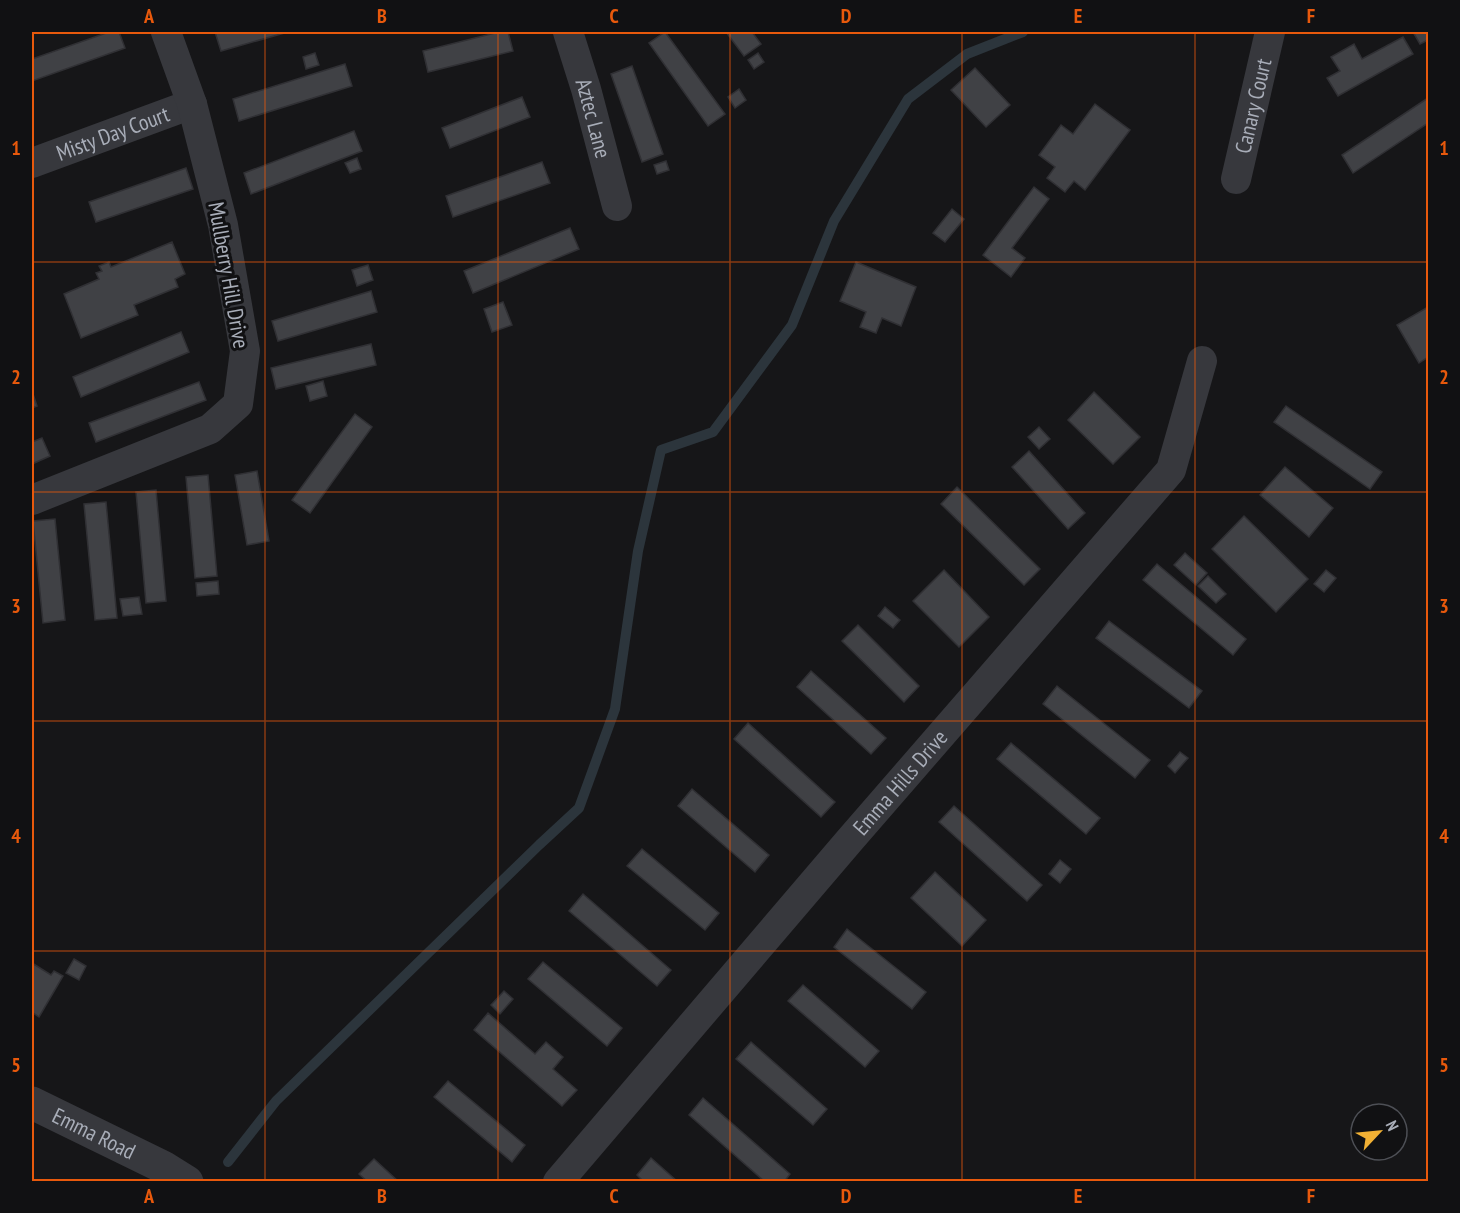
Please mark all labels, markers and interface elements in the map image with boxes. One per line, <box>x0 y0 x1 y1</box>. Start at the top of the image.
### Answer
text: A <box>143 3 155 29</box>
text: B <box>377 3 387 29</box>
text: C <box>609 3 619 29</box>
text: D <box>841 3 852 29</box>
text: E <box>1074 3 1082 29</box>
text: F <box>1307 3 1315 29</box>
street label: Canary Court <box>1228 56 1277 156</box>
street label: Aztec Lane <box>570 75 618 161</box>
street label: Misty Day Court <box>52 100 173 167</box>
text: 1 <box>11 135 21 161</box>
text: 1 <box>1439 135 1449 161</box>
street label: Mullberry Hill Drive <box>202 200 256 350</box>
text: 2 <box>11 364 21 390</box>
text: 2 <box>1439 364 1449 390</box>
text: 3 <box>11 593 21 619</box>
text: 3 <box>1439 593 1449 619</box>
street label: Emma Hills Drive <box>847 724 953 841</box>
text: 4 <box>11 823 21 849</box>
text: 4 <box>1439 823 1449 849</box>
text: 5 <box>11 1052 21 1078</box>
text: 5 <box>1439 1052 1449 1078</box>
street label: Emma Road <box>48 1101 140 1165</box>
north arrow <box>1349 1102 1409 1162</box>
text: N <box>1382 1117 1403 1134</box>
text: A <box>143 1183 155 1209</box>
text: B <box>377 1183 387 1209</box>
text: C <box>609 1183 619 1209</box>
text: D <box>841 1183 852 1209</box>
text: E <box>1074 1183 1082 1209</box>
text: F <box>1307 1183 1315 1209</box>

